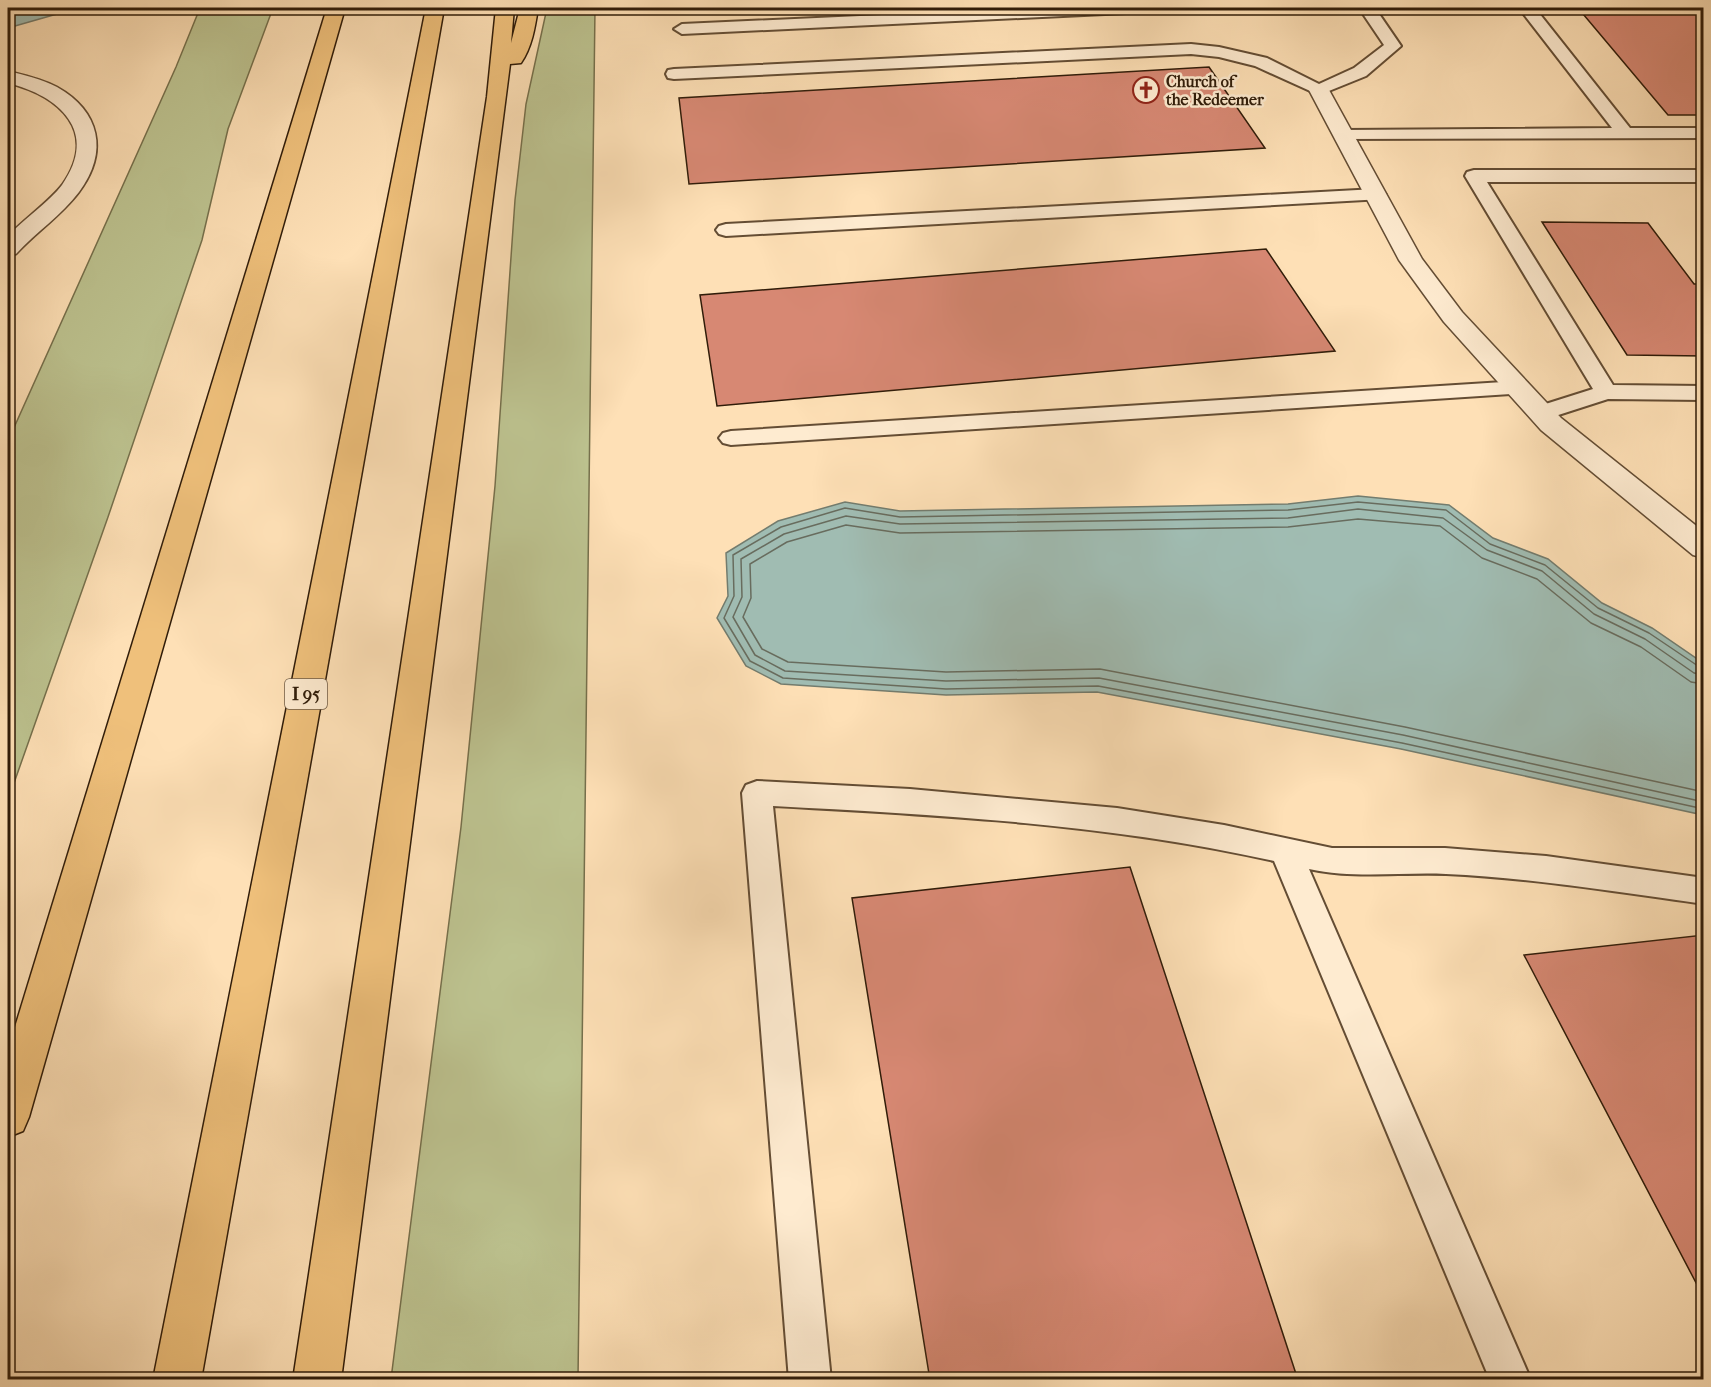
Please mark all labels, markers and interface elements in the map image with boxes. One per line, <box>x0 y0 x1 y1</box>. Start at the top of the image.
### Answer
place label: Church of the Redeemer <box>1165 72 1265 109</box>
church icon: Church of the Redeemer <box>1131 75 1161 105</box>
road number: I 95 <box>285 679 327 709</box>

